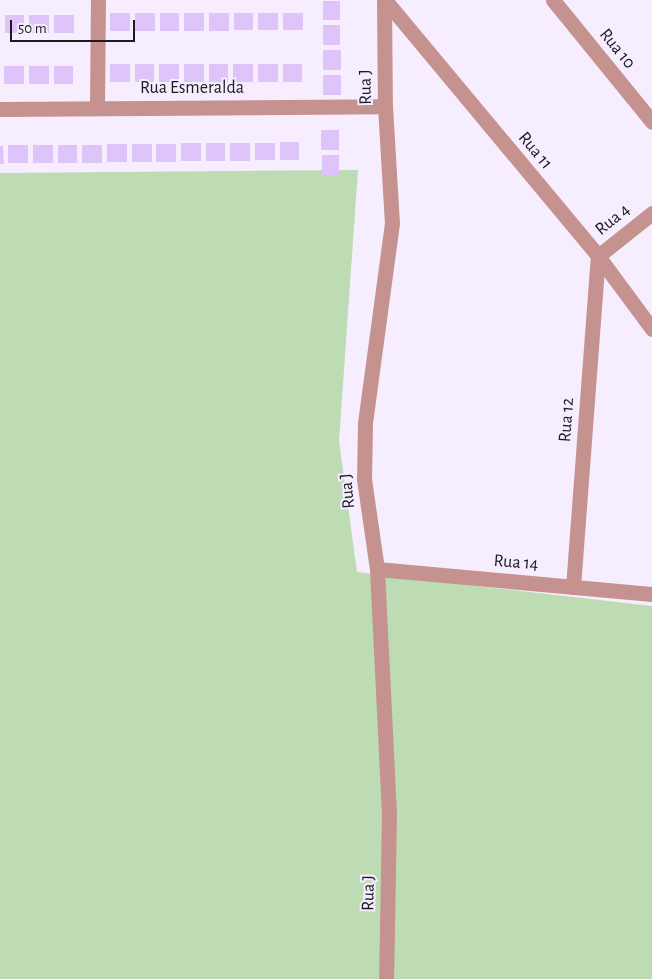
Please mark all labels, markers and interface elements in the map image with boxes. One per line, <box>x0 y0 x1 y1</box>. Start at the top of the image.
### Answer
scale bar <box>12 10 138 42</box>
text: 50 m <box>18 21 47 36</box>
street label: Rua 10 <box>594 24 640 74</box>
street label: Rua J <box>355 69 377 105</box>
street label: Rua Esmeralda <box>140 77 244 99</box>
street label: Rua 11 <box>513 128 557 174</box>
street label: Rua 4 <box>591 199 635 241</box>
street label: Rua 12 <box>555 397 579 443</box>
street label: Rua J <box>336 472 360 510</box>
street label: Rua 14 <box>493 550 539 576</box>
street label: Rua J <box>358 875 380 911</box>

